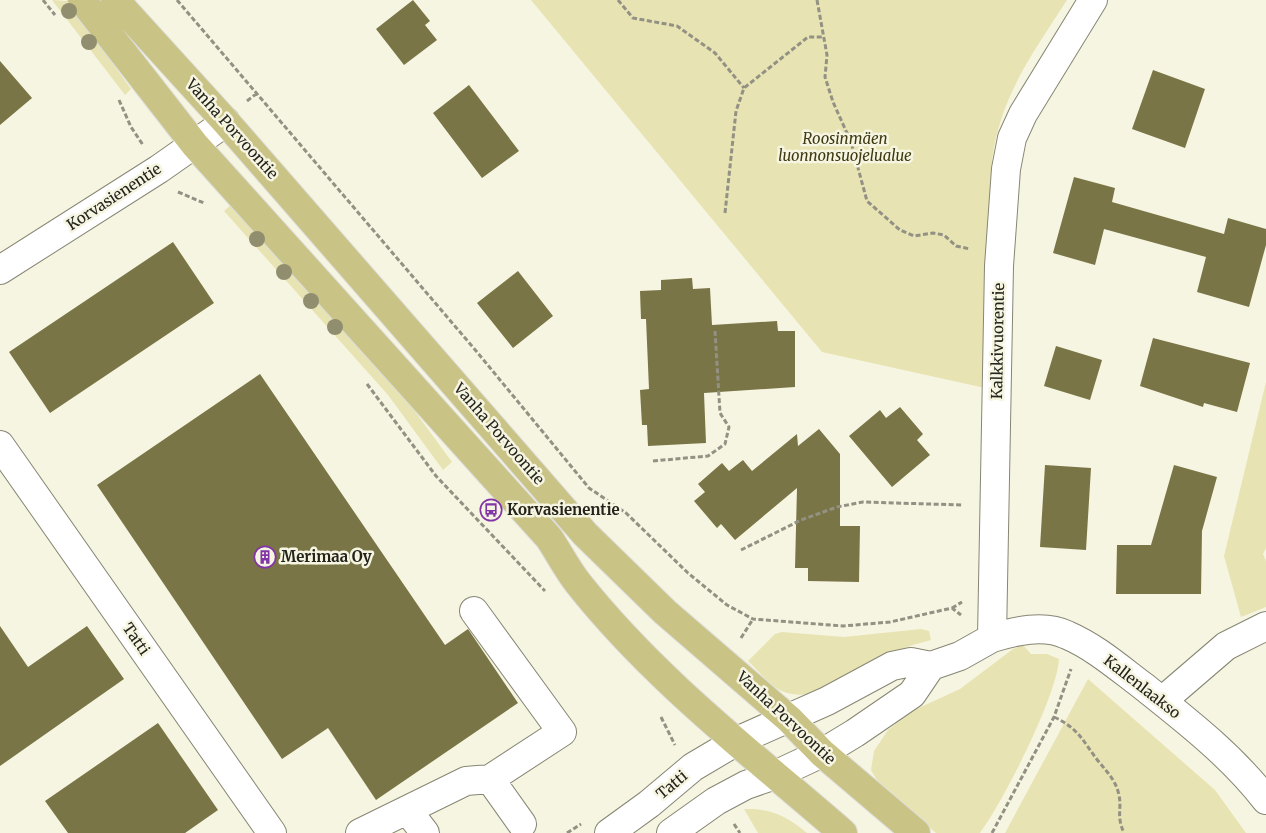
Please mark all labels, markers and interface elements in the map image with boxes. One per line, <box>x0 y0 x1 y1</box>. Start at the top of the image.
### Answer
street label: Vanha Porvoontie <box>182 74 282 183</box>
park label: Roosinmäen luonnonsuojelualue <box>778 129 912 165</box>
street label: Korvasienentie <box>63 159 165 234</box>
street label: Kalkkivuorentie <box>987 282 1008 399</box>
street label: Vanha Porvoontie <box>449 378 549 488</box>
bus stop icon: Korvasienentie <box>479 498 503 522</box>
place label: Korvasienentie <box>507 500 620 519</box>
building icon: Merimaa Oy <box>253 545 277 569</box>
place label: Merimaa Oy <box>281 547 372 566</box>
street label: Tatti <box>119 619 154 659</box>
street label: Kallenlaakso <box>1100 651 1185 723</box>
street label: Vanha Porvoontie <box>732 666 840 768</box>
street label: Tatti <box>652 766 691 803</box>

